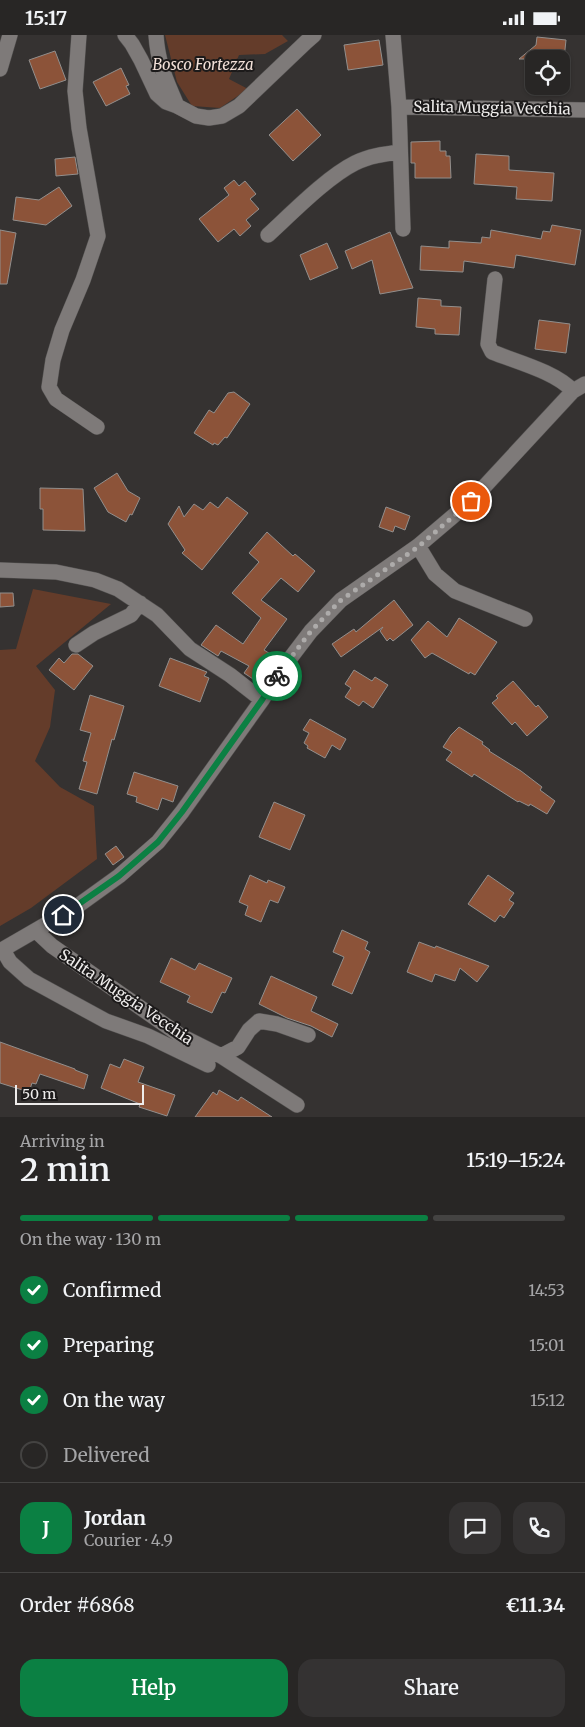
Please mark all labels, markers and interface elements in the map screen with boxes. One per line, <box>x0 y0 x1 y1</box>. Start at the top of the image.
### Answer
text: 15:17 <box>25 6 67 30</box>
map controls <box>525 50 570 95</box>
button: locate <box>525 50 570 95</box>
park label: Bosco Fortezza <box>152 55 254 74</box>
street label: Salita Muggia Vecchia <box>413 97 571 118</box>
pin <box>450 480 492 522</box>
icon: bag <box>457 487 485 515</box>
courier <box>252 651 302 701</box>
icon: bike <box>263 662 291 690</box>
pin <box>42 894 84 936</box>
icon: home <box>49 901 77 929</box>
street label: Salita Muggia Vecchia <box>56 945 197 1048</box>
scale bar <box>15 1082 144 1105</box>
text: 50 m <box>22 1085 56 1103</box>
text: Arriving in <box>20 1131 105 1151</box>
text: 15:19–15:24 <box>466 1148 565 1172</box>
text: 2 min <box>20 1150 110 1190</box>
text: On the way · 130 m <box>20 1229 161 1249</box>
icon: check <box>20 1276 48 1304</box>
text: Confirmed <box>63 1278 161 1302</box>
text: 14:53 <box>528 1280 565 1300</box>
icon: check <box>20 1331 48 1359</box>
text: Preparing <box>63 1333 154 1357</box>
text: 15:01 <box>529 1335 565 1355</box>
icon: check <box>20 1386 48 1414</box>
text: On the way <box>63 1388 165 1412</box>
text: 15:12 <box>530 1390 565 1410</box>
text: Delivered <box>63 1443 150 1467</box>
button: chat <box>449 1502 501 1554</box>
button: phone <box>513 1502 565 1554</box>
text: Jordan <box>84 1506 146 1530</box>
text: J <box>42 1516 50 1540</box>
text: Courier · 4.9 <box>84 1530 173 1550</box>
text: Order #6868 <box>20 1593 135 1617</box>
text: €11.34 <box>506 1593 565 1617</box>
button: Help <box>20 1659 288 1717</box>
button: Share <box>298 1659 565 1717</box>

